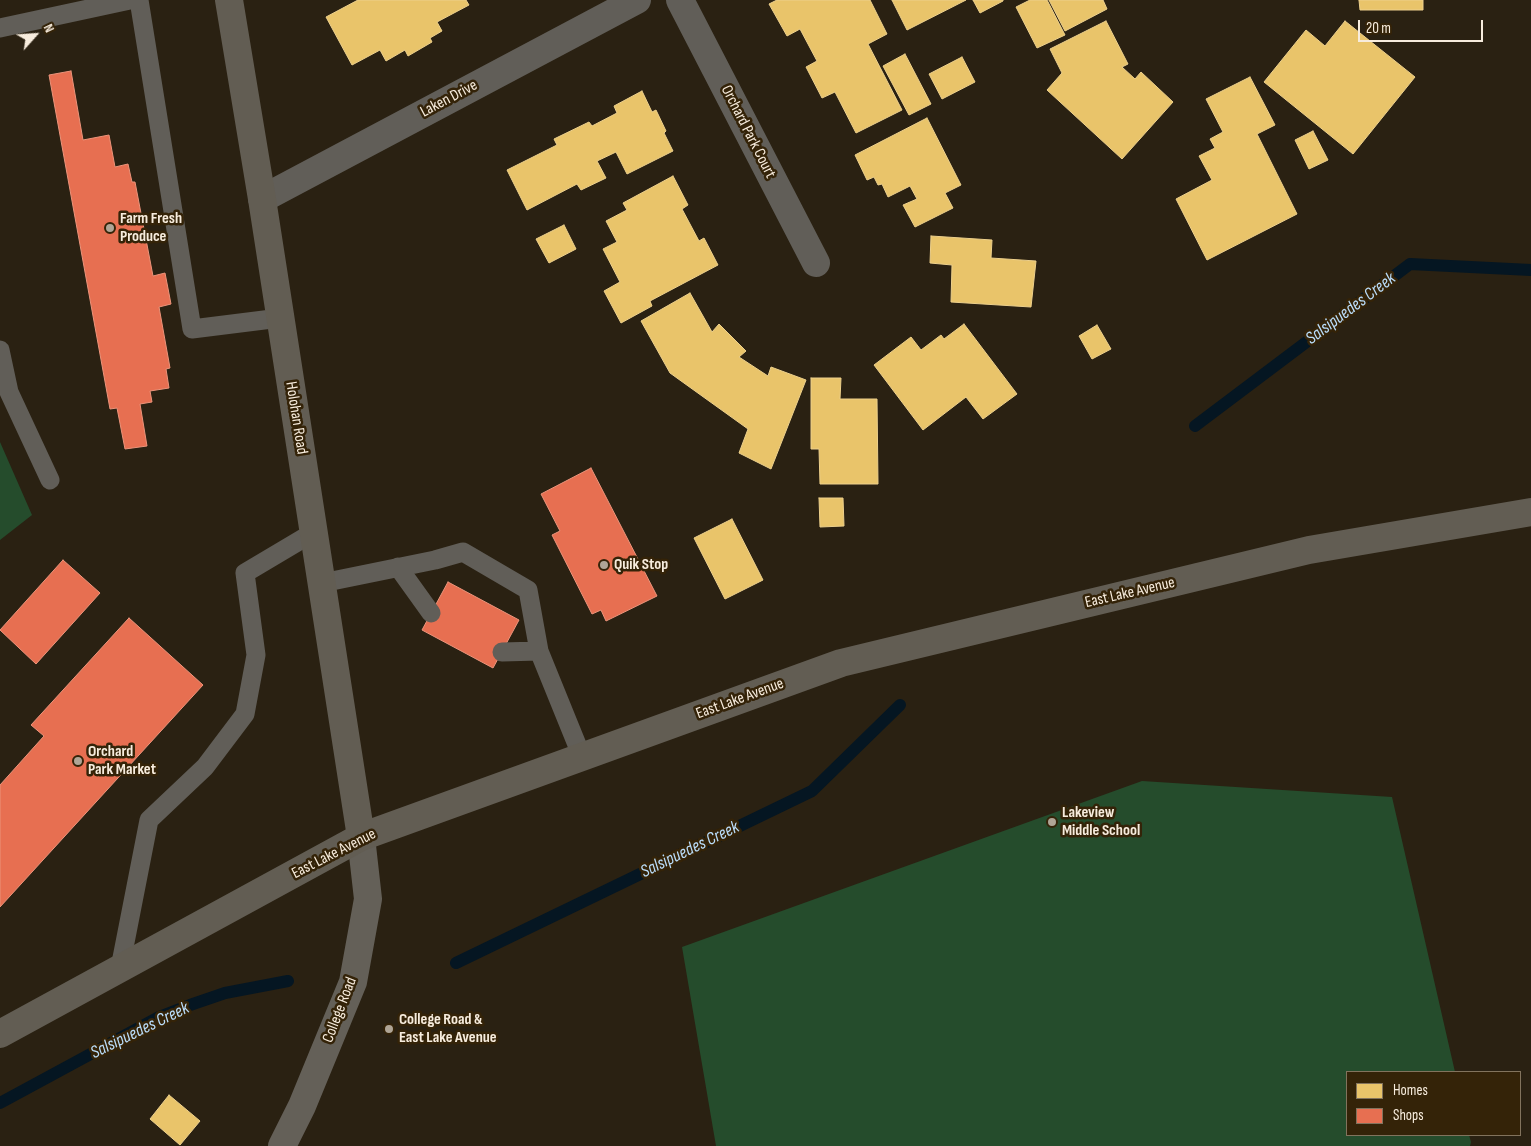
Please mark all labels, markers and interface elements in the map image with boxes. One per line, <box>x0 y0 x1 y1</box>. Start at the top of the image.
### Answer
north arrow <box>10 10 60 60</box>
scale bar <box>1361 10 1486 42</box>
text: 20 m <box>1366 19 1391 38</box>
text: N <box>40 21 58 35</box>
street label: Laken Drive <box>417 76 481 122</box>
street label: Orchard Park Court <box>716 82 780 182</box>
place label: Farm Fresh Produce <box>120 209 182 247</box>
marker: Farm Fresh Produce <box>104 222 116 234</box>
water label: Salsipuedes Creek <box>1302 268 1400 350</box>
street label: Holohan Road <box>281 380 311 456</box>
place label: Quik Stop <box>614 555 668 575</box>
marker: Quik Stop <box>598 559 610 571</box>
street label: East Lake Avenue <box>1083 573 1177 613</box>
street label: East Lake Avenue <box>694 674 786 724</box>
place label: Orchard Park Market <box>88 742 156 780</box>
marker: Orchard Park Market <box>72 755 84 767</box>
place label: Lakeview Middle School <box>1062 803 1140 841</box>
marker: Lakeview Middle School <box>1046 816 1058 828</box>
water label: Salsipuedes Creek <box>637 817 743 883</box>
street label: East Lake Avenue <box>289 825 379 883</box>
street label: College Road <box>319 975 361 1045</box>
water label: Salsipuedes Creek <box>87 998 193 1064</box>
place label: College Road & East Lake Avenue <box>399 1010 497 1048</box>
marker: College Road & East Lake Avenue <box>383 1023 395 1035</box>
legend <box>1346 1071 1521 1136</box>
text: Homes <box>1393 1081 1428 1100</box>
text: Shops <box>1393 1106 1424 1125</box>

